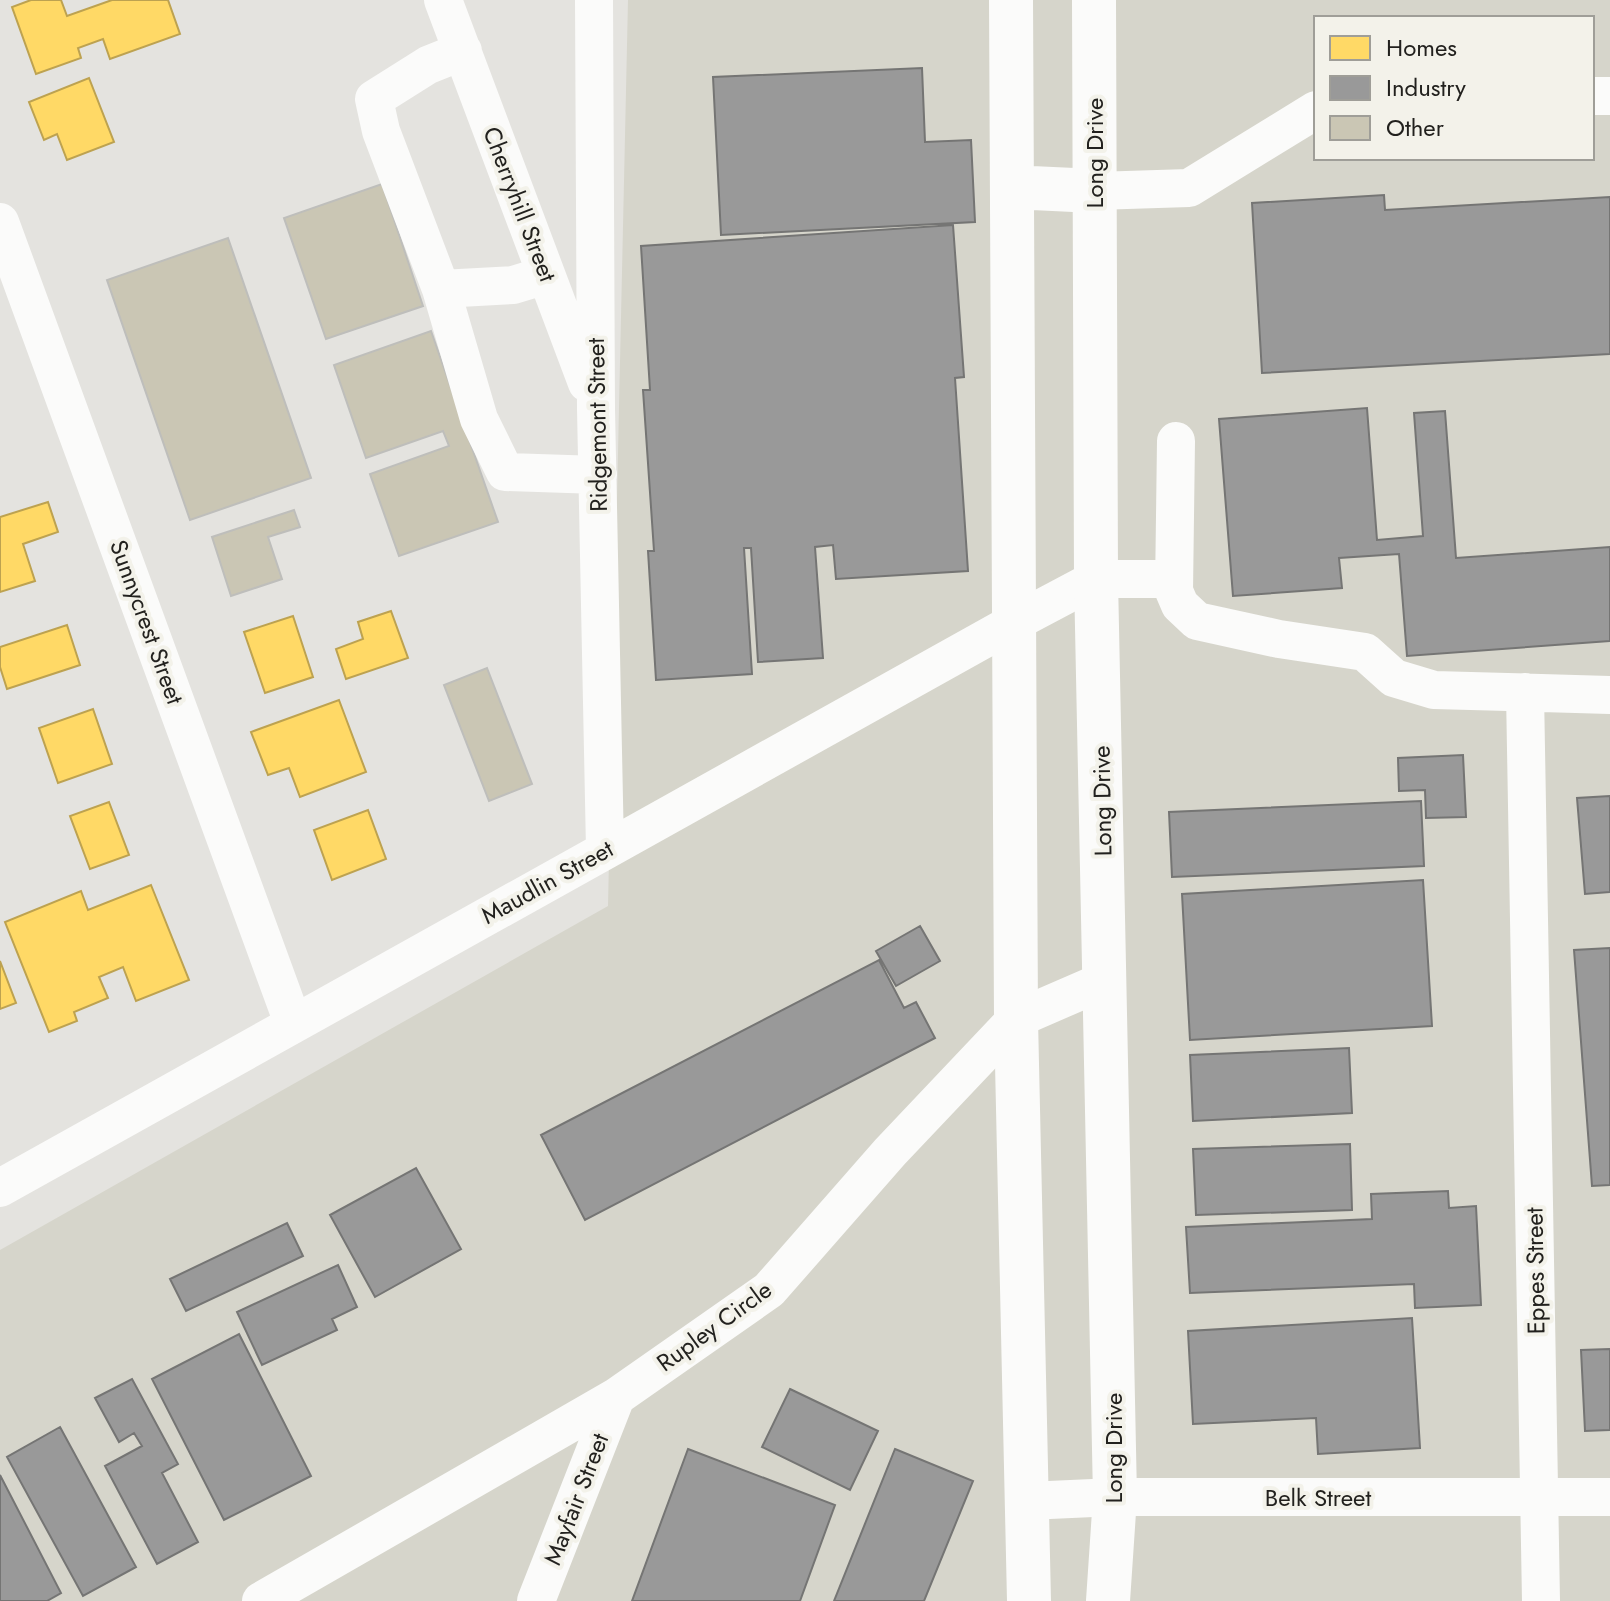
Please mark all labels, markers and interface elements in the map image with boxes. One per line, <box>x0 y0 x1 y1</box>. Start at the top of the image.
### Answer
legend <box>1314 16 1594 160</box>
text: Homes <box>1386 30 1457 65</box>
text: Industry <box>1386 70 1466 105</box>
street label: Long Drive <box>1077 98 1112 208</box>
text: Other <box>1386 110 1445 145</box>
street label: Cherryhill Street <box>474 121 566 287</box>
street label: Ridgemont Street <box>578 337 616 512</box>
street label: Sunnycrest Street <box>101 535 193 709</box>
street label: Long Drive <box>1084 745 1120 857</box>
street label: Maudlin Street <box>475 831 620 933</box>
street label: Eppes Street <box>1516 1207 1554 1335</box>
street label: Rupley Circle <box>649 1272 779 1380</box>
street label: Long Drive <box>1096 1393 1131 1503</box>
street label: Mayfair Street <box>535 1428 617 1570</box>
street label: Belk Street <box>1265 1480 1371 1515</box>

